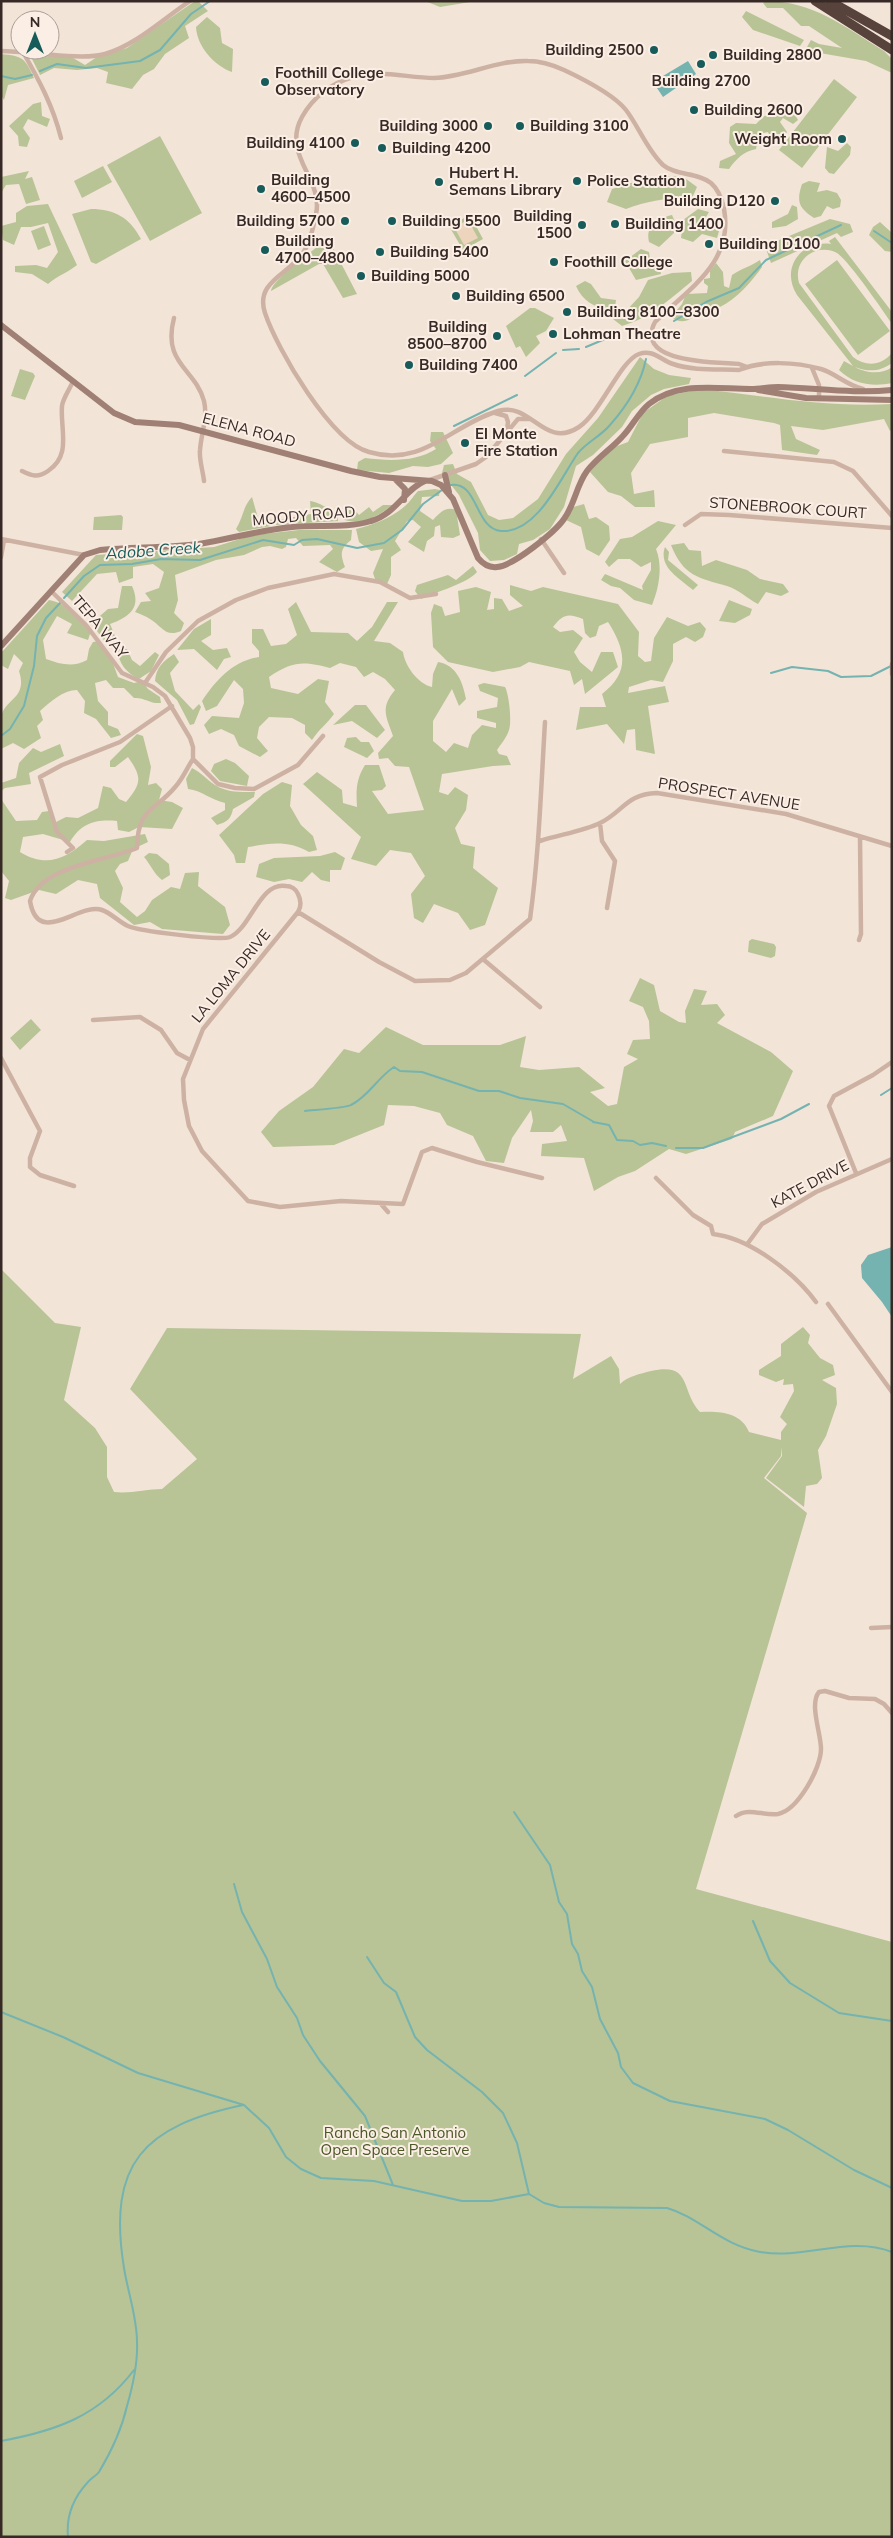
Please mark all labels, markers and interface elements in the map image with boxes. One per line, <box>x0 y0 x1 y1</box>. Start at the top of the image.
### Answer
north arrow <box>10 10 60 60</box>
text: N <box>30 13 40 31</box>
place label: Building 2500 <box>545 40 644 59</box>
marker: Building 2500 <box>648 44 660 56</box>
place label: Building 2800 <box>723 45 822 64</box>
marker: Building 2800 <box>707 49 719 61</box>
marker: Building 2700 <box>695 58 707 70</box>
place label: Foothill College Observatory <box>275 63 384 99</box>
place label: Building 2700 <box>652 71 750 90</box>
marker: Foothill College Observatory <box>259 76 271 88</box>
place label: Building 2600 <box>704 100 803 119</box>
marker: Building 2600 <box>688 104 700 116</box>
place label: Building 3000 <box>379 116 478 135</box>
place label: Building 3100 <box>530 116 629 135</box>
marker: Building 3000 <box>482 120 494 132</box>
marker: Building 3100 <box>514 120 526 132</box>
place label: Weight Room <box>734 129 832 148</box>
place label: Building 4100 <box>246 133 345 152</box>
marker: Weight Room <box>836 133 848 145</box>
marker: Building 4100 <box>349 137 361 149</box>
place label: Building 4200 <box>392 138 491 157</box>
marker: Building 4200 <box>376 142 388 154</box>
place label: Hubert H. Semans Library <box>449 163 562 199</box>
place label: Building 4600–4500 <box>271 170 351 206</box>
place label: Police Station <box>587 171 685 190</box>
marker: Police Station <box>571 175 583 187</box>
marker: Hubert H. Semans Library <box>433 176 445 188</box>
marker: Building 4600–4500 <box>255 183 267 195</box>
place label: Building D120 <box>664 191 765 210</box>
marker: Building D120 <box>769 195 781 207</box>
place label: Building 1500 <box>513 206 572 242</box>
place label: Building 5700 <box>236 211 335 230</box>
place label: Building 5500 <box>402 211 501 230</box>
place label: Building 1400 <box>625 214 724 233</box>
marker: Building 5700 <box>339 215 351 227</box>
marker: Building 5500 <box>386 215 398 227</box>
marker: Building 1400 <box>609 218 621 230</box>
marker: Building 1500 <box>576 219 588 231</box>
place label: Building 4700–4800 <box>275 231 355 267</box>
place label: Building D100 <box>719 234 820 253</box>
marker: Building D100 <box>703 238 715 250</box>
place label: Building 5400 <box>390 242 489 261</box>
marker: Building 4700–4800 <box>259 244 271 256</box>
marker: Building 5400 <box>374 246 386 258</box>
place label: Foothill College <box>564 252 673 271</box>
marker: Foothill College <box>548 256 560 268</box>
place label: Building 5000 <box>371 266 470 285</box>
marker: Building 5000 <box>355 270 367 282</box>
place label: Building 6500 <box>466 286 565 305</box>
marker: Building 6500 <box>450 290 462 302</box>
place label: Building 8100–8300 <box>577 302 719 321</box>
marker: Building 8100–8300 <box>561 306 573 318</box>
place label: Building 8500–8700 <box>407 317 487 353</box>
place label: Lohman Theatre <box>563 324 681 343</box>
marker: Lohman Theatre <box>547 328 559 340</box>
marker: Building 8500–8700 <box>491 330 503 342</box>
place label: Building 7400 <box>419 355 518 374</box>
marker: Building 7400 <box>403 359 415 371</box>
street label: ELENA ROAD <box>200 408 298 451</box>
place label: El Monte Fire Station <box>475 424 558 460</box>
marker: El Monte Fire Station <box>459 437 471 449</box>
street label: STONEBROOK COURT <box>709 493 867 522</box>
street label: MOODY ROAD <box>252 502 356 529</box>
water label: Adobe Creek <box>104 537 202 563</box>
street label: TEPA WAY <box>69 591 133 663</box>
street label: PROSPECT AVENUE <box>657 773 801 814</box>
street label: LA LOMA DRIVE <box>187 925 274 1026</box>
street label: KATE DRIVE <box>768 1155 852 1212</box>
park label: Rancho San Antonio Open Space Preserve <box>321 2123 469 2159</box>

